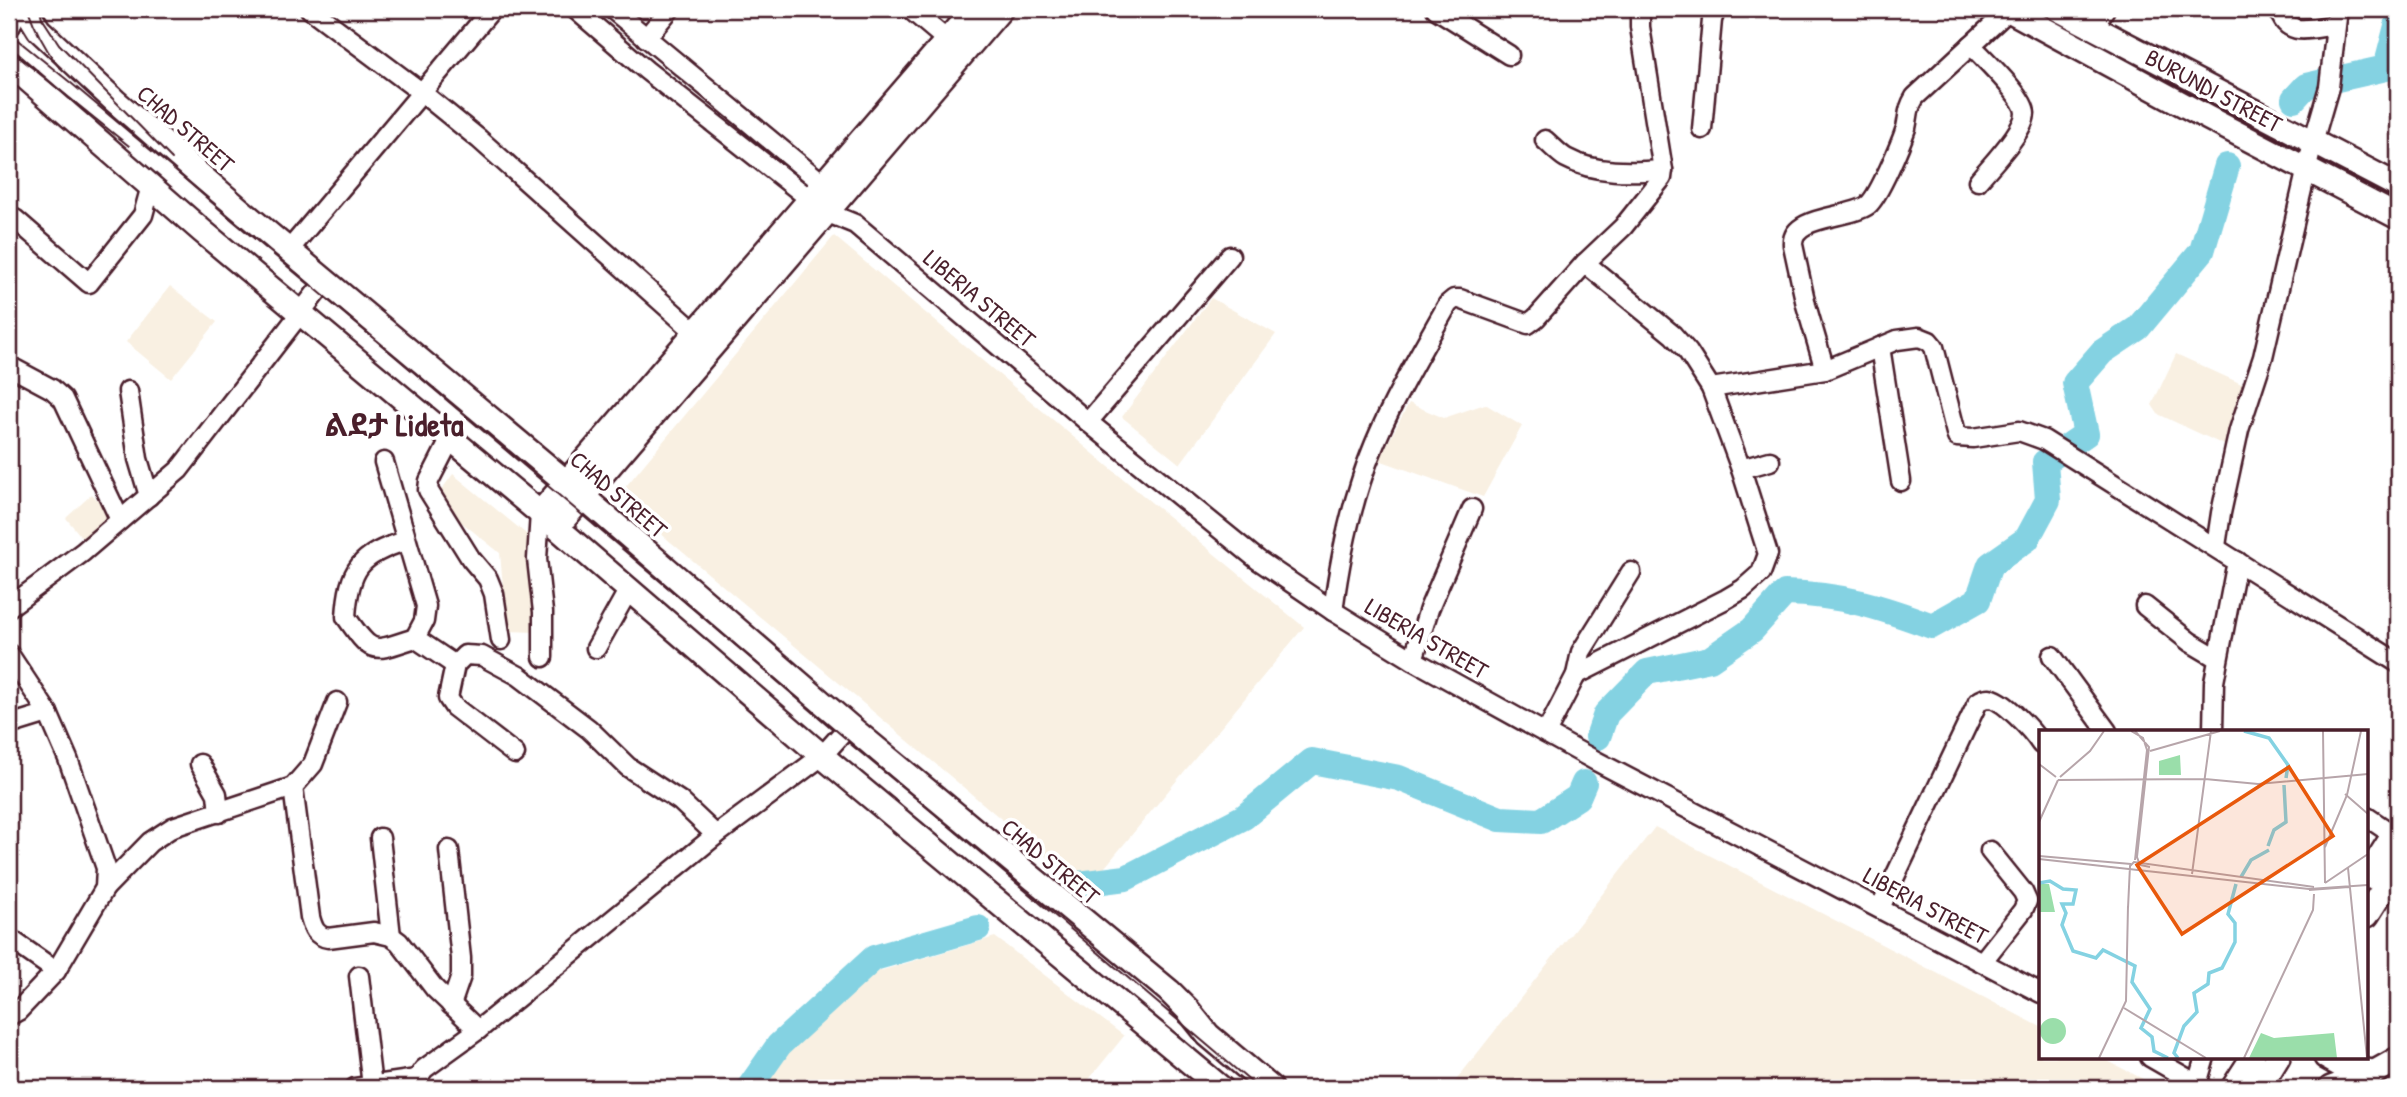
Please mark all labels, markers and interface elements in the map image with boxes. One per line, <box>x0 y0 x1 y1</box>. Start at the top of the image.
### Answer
street label: BURUNDI STREET <box>2140 41 2289 140</box>
street label: CHAD STREET <box>131 77 242 179</box>
street label: LIBERIA STREET <box>917 242 1043 355</box>
district label: ልደታ Lideta <box>324 403 464 446</box>
street label: CHAD STREET <box>564 443 675 545</box>
street label: LIBERIA STREET <box>1360 590 1495 686</box>
inset map <box>2039 730 2368 1058</box>
street label: CHAD STREET <box>995 811 1107 912</box>
street label: LIBERIA STREET <box>1858 859 1995 952</box>

